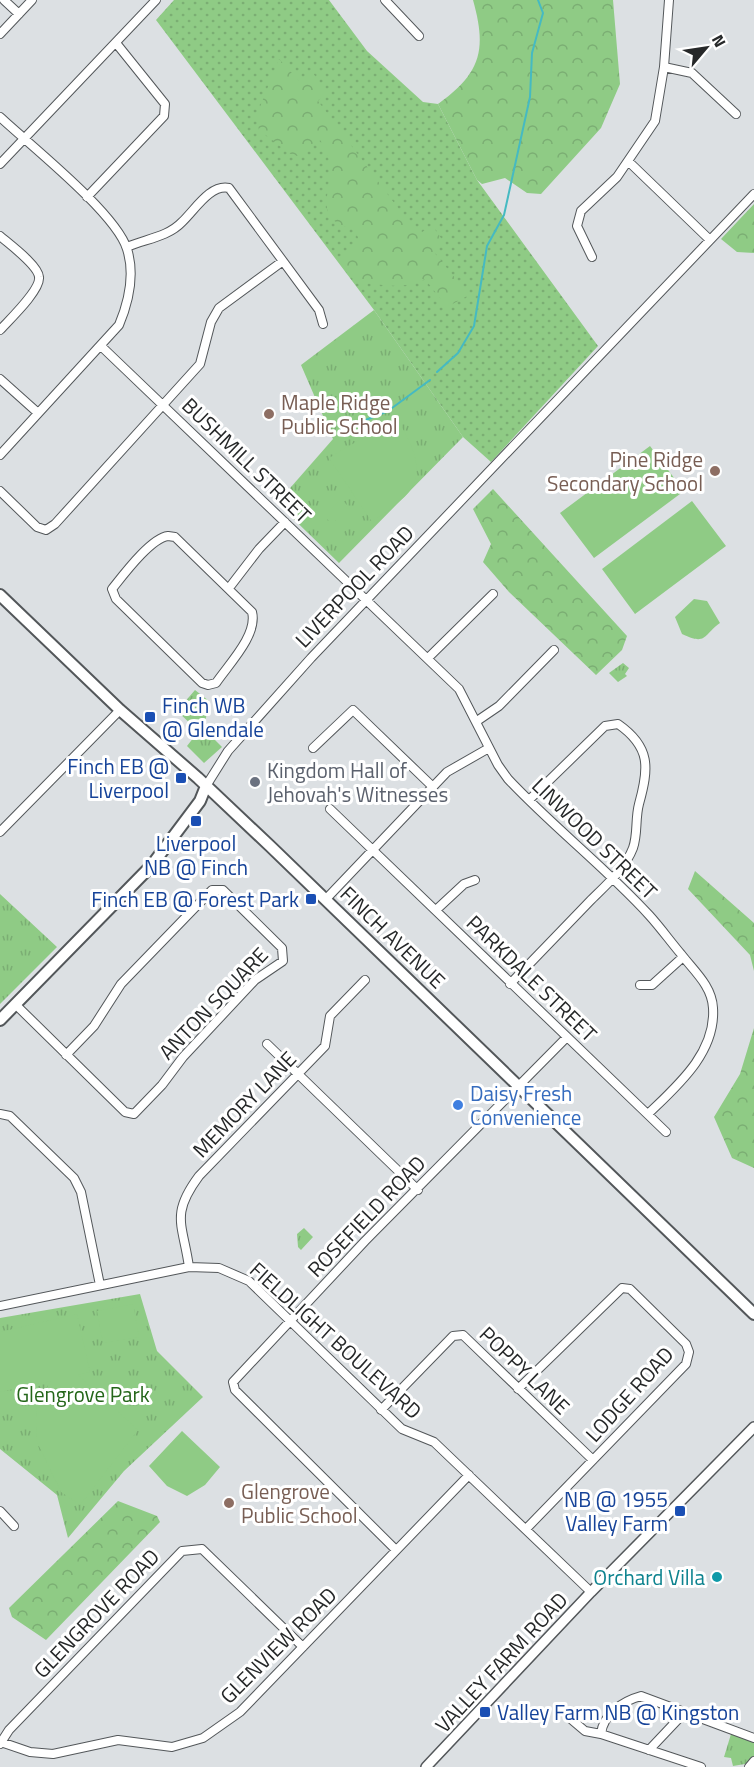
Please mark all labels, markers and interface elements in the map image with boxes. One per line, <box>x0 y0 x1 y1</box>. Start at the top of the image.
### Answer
north arrow <box>676 18 736 78</box>
text: N <box>706 30 732 51</box>
place label: Maple Ridge Public School <box>281 386 398 442</box>
street label: BUSHMILL STREET <box>175 390 319 530</box>
marker: Maple Ridge Public School <box>262 407 276 421</box>
place label: Pine Ridge Secondary School <box>547 443 703 499</box>
marker: Pine Ridge Secondary School <box>708 464 722 478</box>
street label: LIVERPOOL ROAD <box>287 518 421 654</box>
place label: Finch WB @ Glendale <box>162 689 264 745</box>
marker: Finch WB @ Glendale <box>143 710 157 724</box>
place label: Finch EB @ Liverpool <box>67 750 169 806</box>
place label: Kingdom Hall of Jehovah's Witnesses <box>267 754 448 810</box>
street label: LINWOOD STREET <box>525 770 665 906</box>
marker: Finch EB @ Liverpool <box>174 771 188 785</box>
marker: Kingdom Hall of Jehovah's Witnesses <box>248 775 262 789</box>
marker: Liverpool NB @ Finch <box>189 814 203 828</box>
place label: Liverpool NB @ Finch <box>144 827 248 883</box>
street label: FINCH AVENUE <box>333 878 453 996</box>
place label: Finch EB @ Forest Park <box>91 883 299 915</box>
marker: Finch EB @ Forest Park <box>304 892 318 906</box>
street label: PARKDALE STREET <box>459 907 605 1049</box>
street label: ANTON SQUARE <box>151 939 275 1067</box>
street label: MEMORY LANE <box>185 1043 303 1165</box>
place label: Daisy Fresh Convenience <box>470 1077 581 1133</box>
marker: Daisy Fresh Convenience <box>451 1098 465 1112</box>
street label: ROSEFIELD ROAD <box>299 1148 433 1284</box>
street label: FIELDLIGHT BOULEVARD <box>243 1254 429 1426</box>
street label: POPPY LANE <box>472 1319 578 1421</box>
street label: LODGE ROAD <box>577 1339 681 1449</box>
park label: Glengrove Park <box>16 1378 150 1410</box>
place label: Glengrove Public School <box>241 1475 358 1531</box>
place label: NB @ 1955 Valley Farm <box>564 1483 668 1539</box>
marker: Glengrove Public School <box>222 1496 236 1510</box>
marker: NB @ 1955 Valley Farm <box>673 1504 687 1518</box>
street label: GLENGROVE ROAD <box>26 1541 166 1685</box>
place label: Orchard Villa <box>593 1561 705 1593</box>
marker: Orchard Villa <box>710 1570 724 1584</box>
street label: GLENVIEW ROAD <box>212 1579 344 1711</box>
street label: VALLEY FARM ROAD <box>427 1584 575 1740</box>
place label: Valley Farm NB @ Kingston <box>497 1696 739 1728</box>
marker: Valley Farm NB @ Kingston <box>478 1705 492 1719</box>

